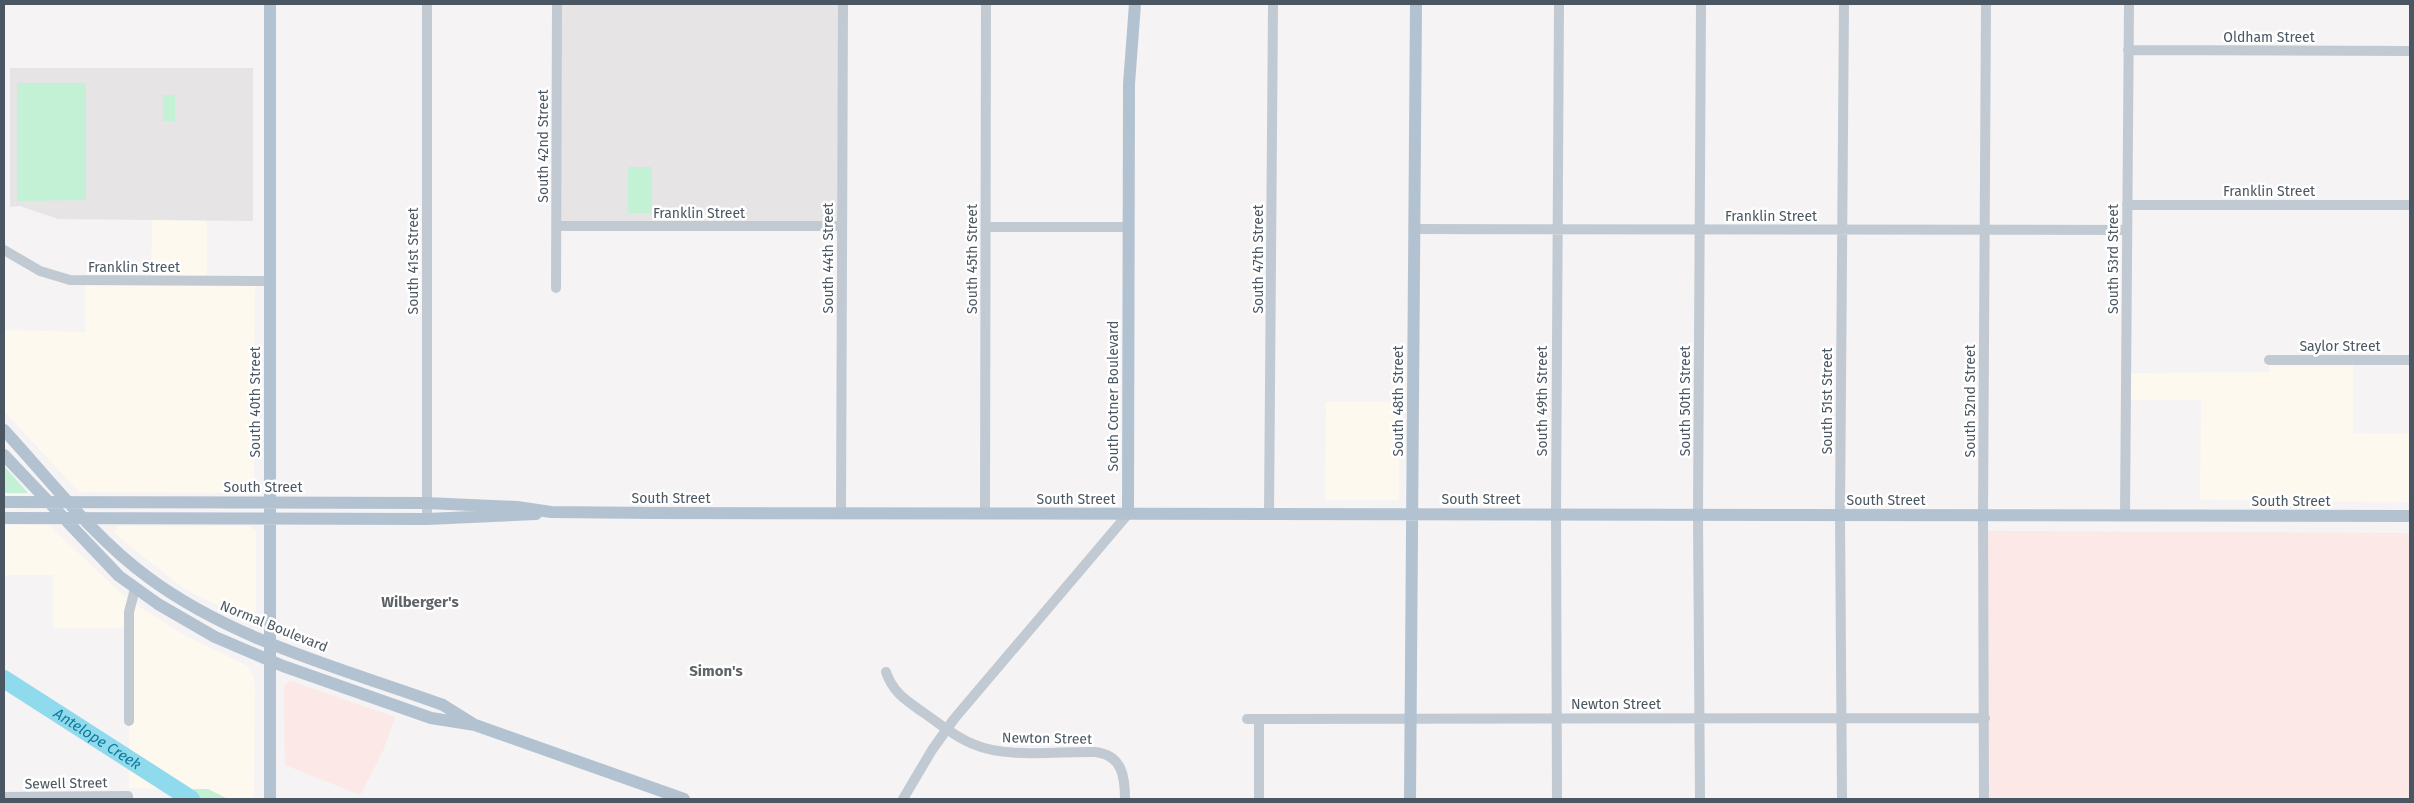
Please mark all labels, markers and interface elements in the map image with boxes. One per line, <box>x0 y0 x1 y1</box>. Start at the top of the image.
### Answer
street label: Oldham Street <box>2223 29 2316 46</box>
street label: South 42nd Street <box>535 88 552 203</box>
street label: Franklin Street <box>2223 183 2316 200</box>
street label: South 44th Street <box>820 202 837 313</box>
street label: South 45th Street <box>964 203 981 314</box>
street label: South 47th Street <box>1250 203 1267 314</box>
street label: South 53rd Street <box>2105 203 2122 314</box>
street label: Franklin Street <box>653 205 746 222</box>
street label: South 41st Street <box>405 207 422 314</box>
street label: Franklin Street <box>1725 208 1818 225</box>
street label: Franklin Street <box>88 259 181 276</box>
street label: South Cotner Boulevard <box>1105 321 1122 471</box>
street label: Saylor Street <box>2299 338 2382 355</box>
street label: South 52nd Street <box>1962 344 1979 457</box>
street label: South 40th Street <box>247 345 264 458</box>
street label: South 48th Street <box>1390 345 1407 457</box>
street label: South 49th Street <box>1534 345 1551 456</box>
street label: South 50th Street <box>1677 345 1694 456</box>
street label: South 51st Street <box>1819 347 1836 454</box>
street label: South Street <box>224 479 303 496</box>
street label: South Street <box>632 490 711 507</box>
street label: South Street <box>1037 491 1116 508</box>
street label: South Street <box>1442 491 1521 508</box>
street label: South Street <box>1847 492 1926 509</box>
street label: South Street <box>2252 493 2331 510</box>
district label: Wilberger's <box>381 593 459 611</box>
street label: Normal Boulevard <box>218 597 330 656</box>
district label: Simon's <box>689 662 743 680</box>
street label: Newton Street <box>1571 696 1662 713</box>
water label: Antelope Creek <box>50 704 144 774</box>
street label: Newton Street <box>1002 729 1093 748</box>
street label: Sewell Street <box>24 774 109 793</box>

